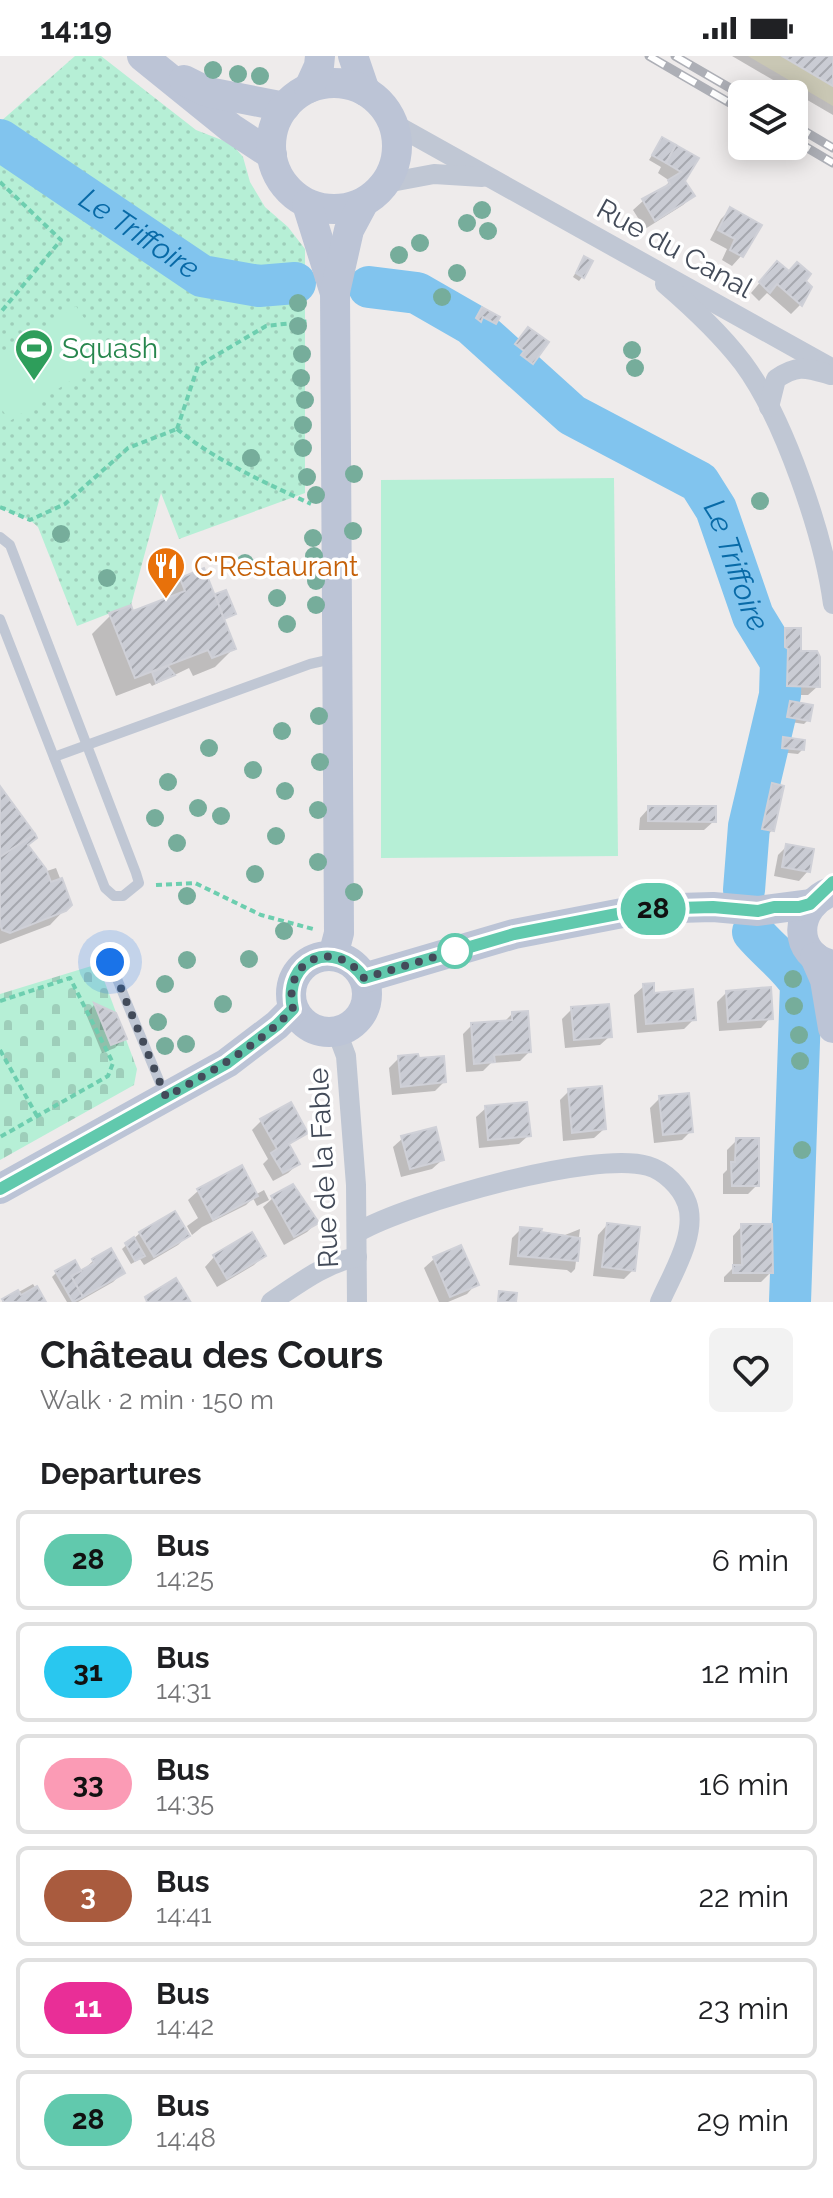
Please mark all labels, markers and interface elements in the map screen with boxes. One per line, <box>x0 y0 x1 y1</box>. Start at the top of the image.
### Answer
text: 14:19 <box>40 11 112 46</box>
map controls <box>728 80 808 160</box>
button: layers <box>728 80 808 160</box>
water label: Le Triffoire <box>73 181 206 286</box>
street label: Rue du Canal <box>591 192 759 305</box>
sports icon: Squash <box>13 327 55 382</box>
place label: Squash <box>62 332 158 365</box>
water label: Le Triffoire <box>697 492 776 638</box>
restaurant icon: C'Restaurant <box>145 545 187 600</box>
place label: C'Restaurant <box>194 550 359 583</box>
line badge: 28 <box>617 883 689 935</box>
text: 28 <box>637 892 669 925</box>
unlabelled marker <box>438 934 472 968</box>
your location <box>90 942 130 982</box>
street label: Rue de la Fable <box>302 1067 345 1269</box>
button: heart <box>709 1328 793 1412</box>
text: Château des Cours <box>40 1332 383 1377</box>
text: Walk · 2 min · 150 m <box>40 1385 274 1415</box>
text: Departures <box>40 1456 202 1491</box>
text: Bus <box>156 1528 210 1563</box>
text: 28 <box>72 1543 104 1576</box>
text: 6 min <box>712 1543 789 1578</box>
text: 14:25 <box>156 1563 214 1593</box>
text: Bus <box>156 1640 210 1675</box>
text: 31 <box>73 1655 103 1688</box>
text: 12 min <box>701 1655 789 1690</box>
text: 14:31 <box>156 1675 211 1705</box>
text: Bus <box>156 1752 210 1787</box>
text: 33 <box>72 1767 104 1800</box>
text: 16 min <box>699 1767 789 1802</box>
text: 14:35 <box>156 1787 214 1817</box>
text: Bus <box>156 1864 210 1899</box>
text: 3 <box>80 1879 96 1912</box>
text: 22 min <box>698 1879 789 1914</box>
text: 14:41 <box>156 1899 212 1929</box>
text: Bus <box>156 1976 210 2011</box>
text: 11 <box>74 1991 102 2024</box>
text: 23 min <box>698 1991 789 2026</box>
text: 14:42 <box>156 2011 214 2041</box>
text: Bus <box>156 2088 210 2123</box>
text: 28 <box>72 2103 104 2136</box>
text: 29 min <box>697 2103 789 2138</box>
text: 14:48 <box>156 2123 216 2153</box>

